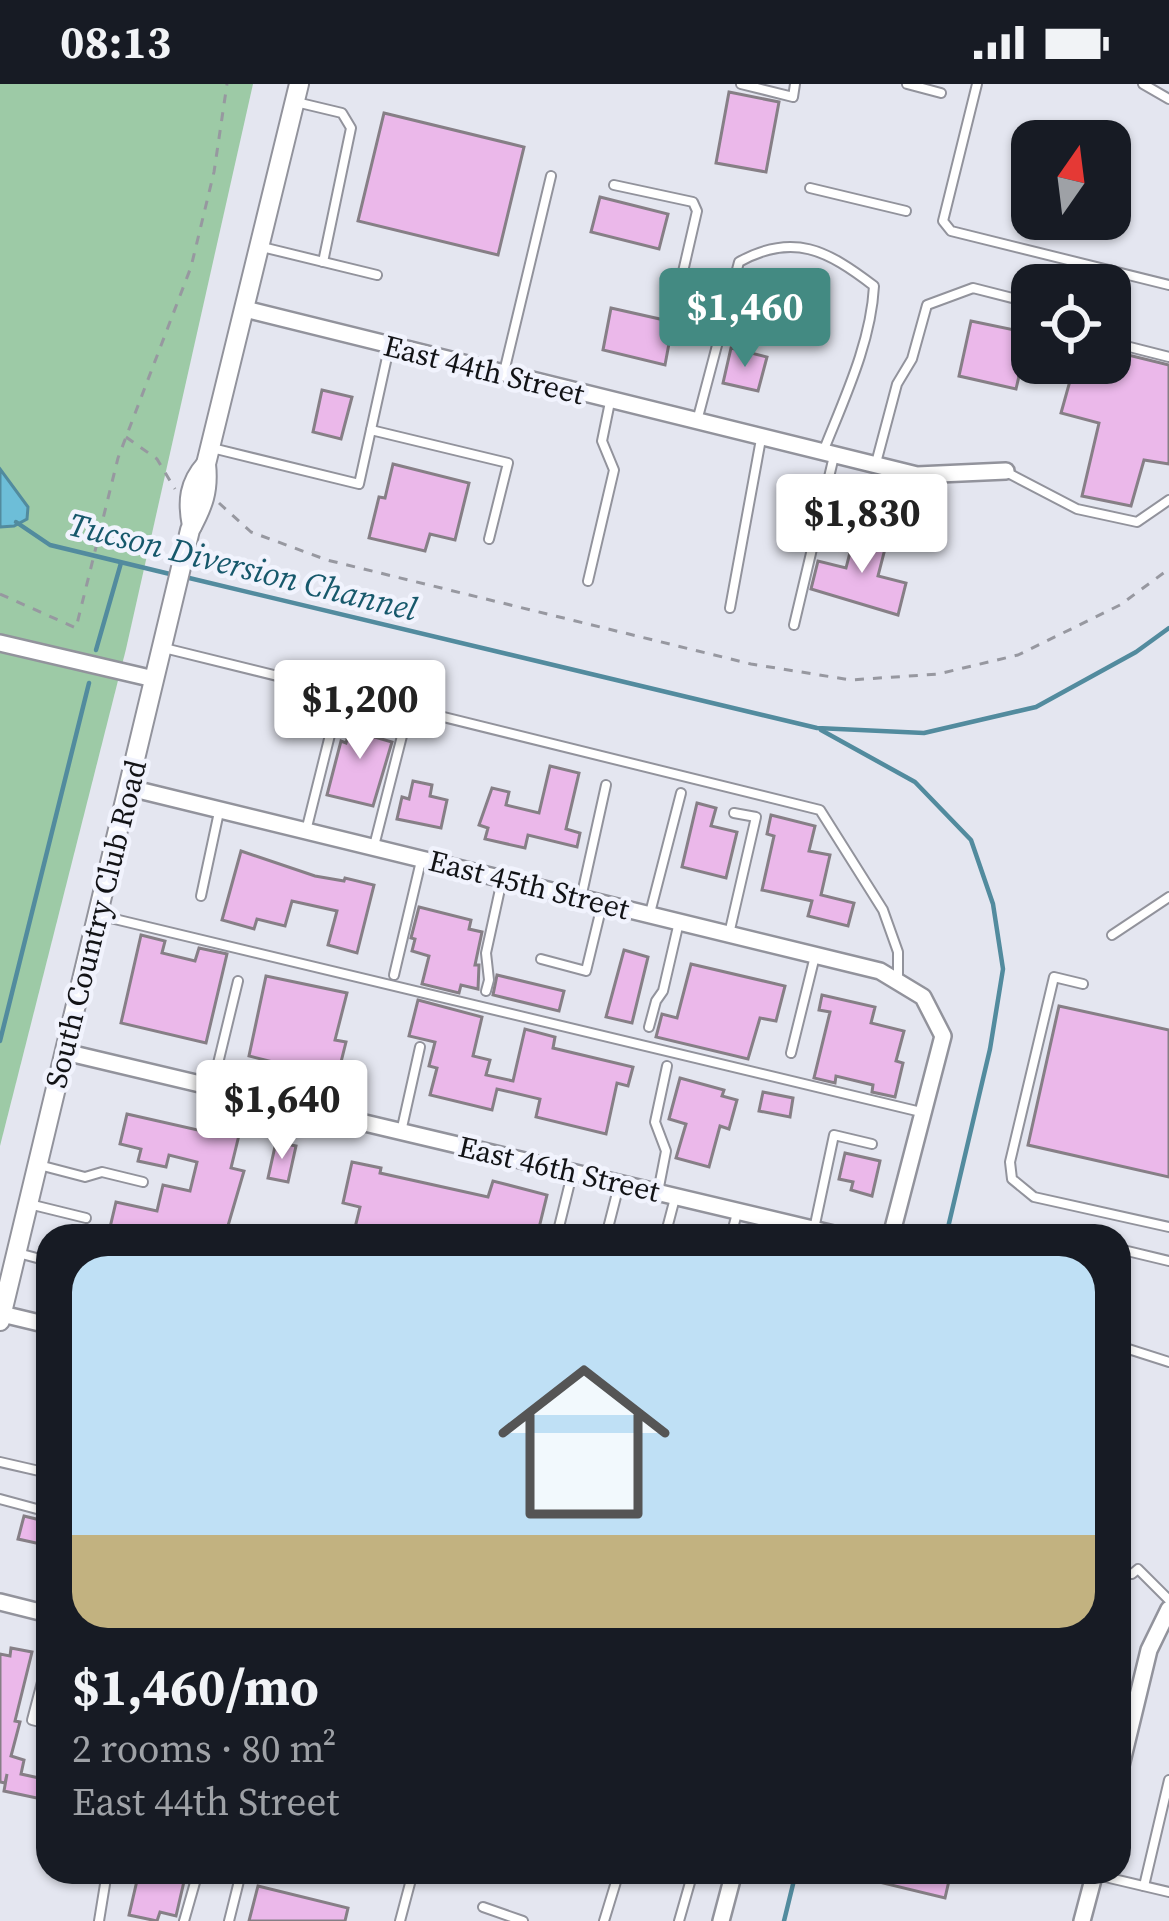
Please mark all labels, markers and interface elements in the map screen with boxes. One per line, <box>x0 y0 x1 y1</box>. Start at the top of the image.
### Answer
text: 08:13 <box>60 11 171 73</box>
north arrow <box>1011 120 1131 240</box>
map controls <box>1011 120 1131 384</box>
button: locate <box>1011 264 1131 384</box>
pin: $1,460 <box>647 268 843 370</box>
text: $1,460 <box>686 280 804 333</box>
street label: East 44th Street <box>379 325 589 414</box>
pin: $1,830 <box>764 474 960 576</box>
text: $1,830 <box>803 486 921 539</box>
water label: Tucson Diversion Channel <box>64 501 422 632</box>
pin: $1,200 <box>262 660 458 762</box>
text: $1,200 <box>301 672 419 725</box>
street label: South Country Club Road <box>35 756 156 1092</box>
street label: East 45th Street <box>424 840 634 929</box>
pin: $1,640 <box>184 1060 380 1162</box>
text: $1,640 <box>223 1072 341 1125</box>
street label: East 46th Street <box>454 1125 664 1212</box>
icon: home <box>476 1334 692 1550</box>
text: $1,460/mo <box>72 1652 319 1722</box>
text: 2 rooms · 80 m² <box>72 1722 336 1775</box>
text: East 44th Street <box>72 1775 339 1828</box>

